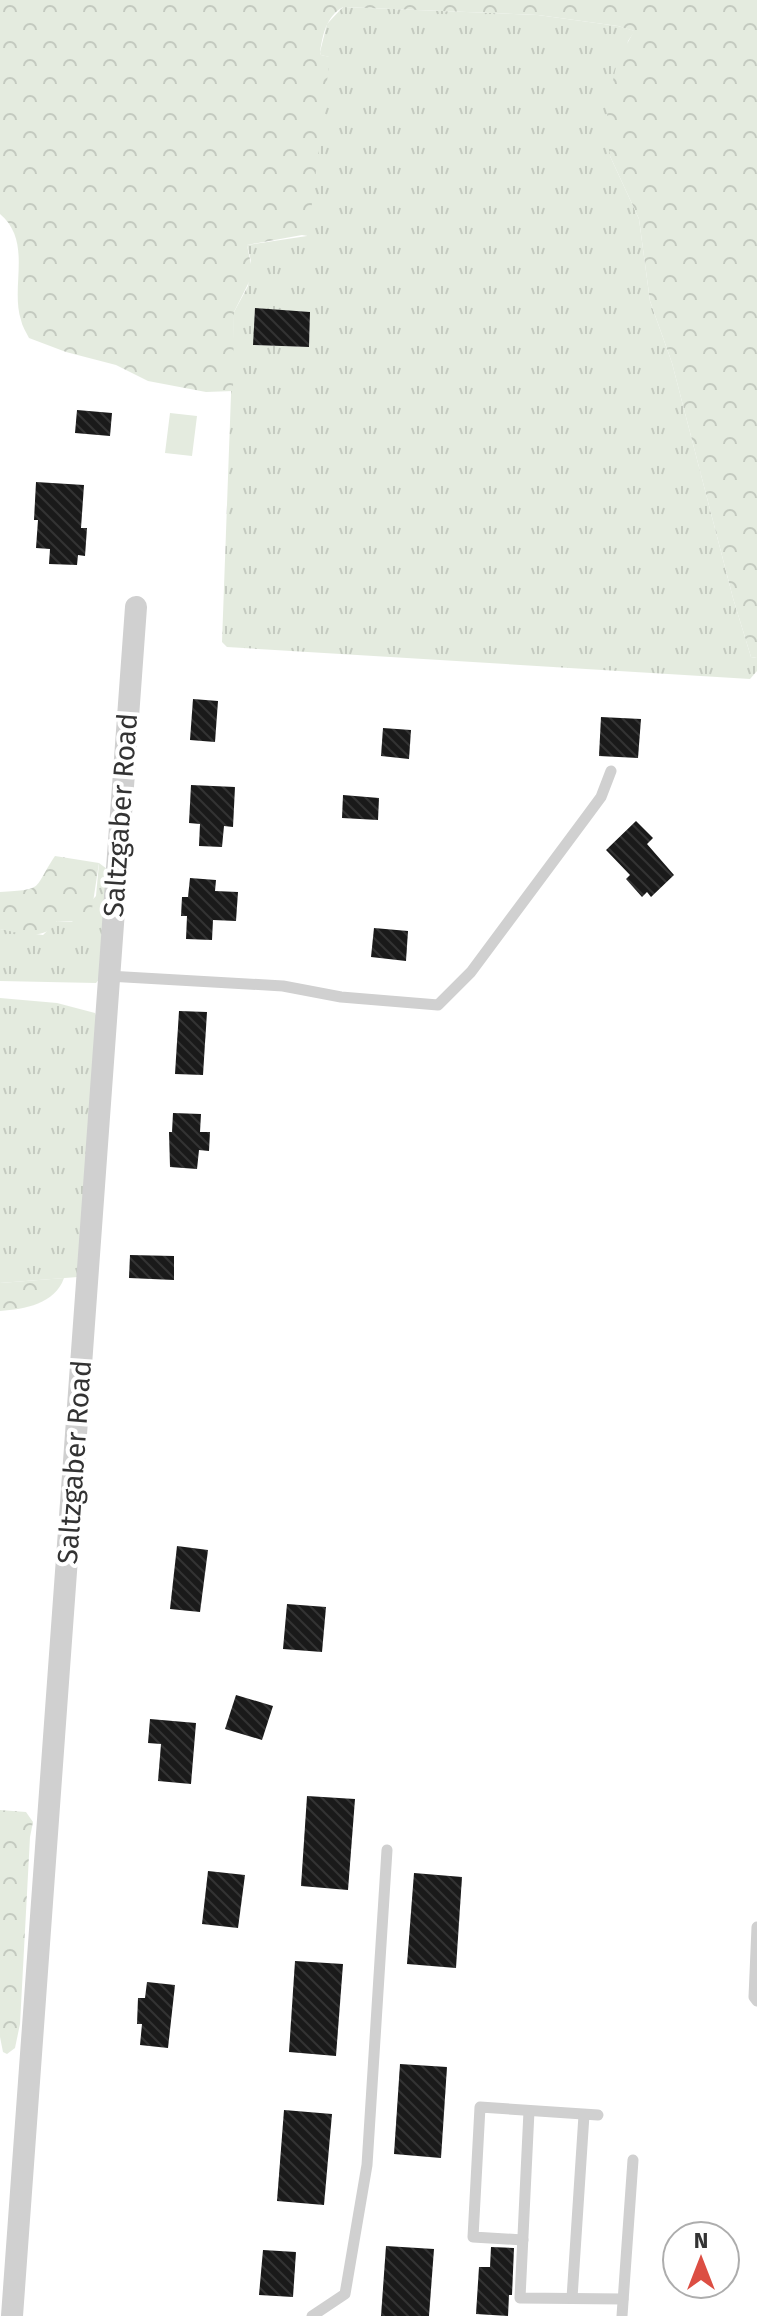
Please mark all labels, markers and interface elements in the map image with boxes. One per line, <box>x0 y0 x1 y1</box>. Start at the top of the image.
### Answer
street label: Saltzgaber Road <box>97 712 144 918</box>
street label: Saltzgaber Road <box>51 1359 98 1565</box>
north arrow <box>661 2220 741 2300</box>
text: N <box>694 2227 708 2254</box>

